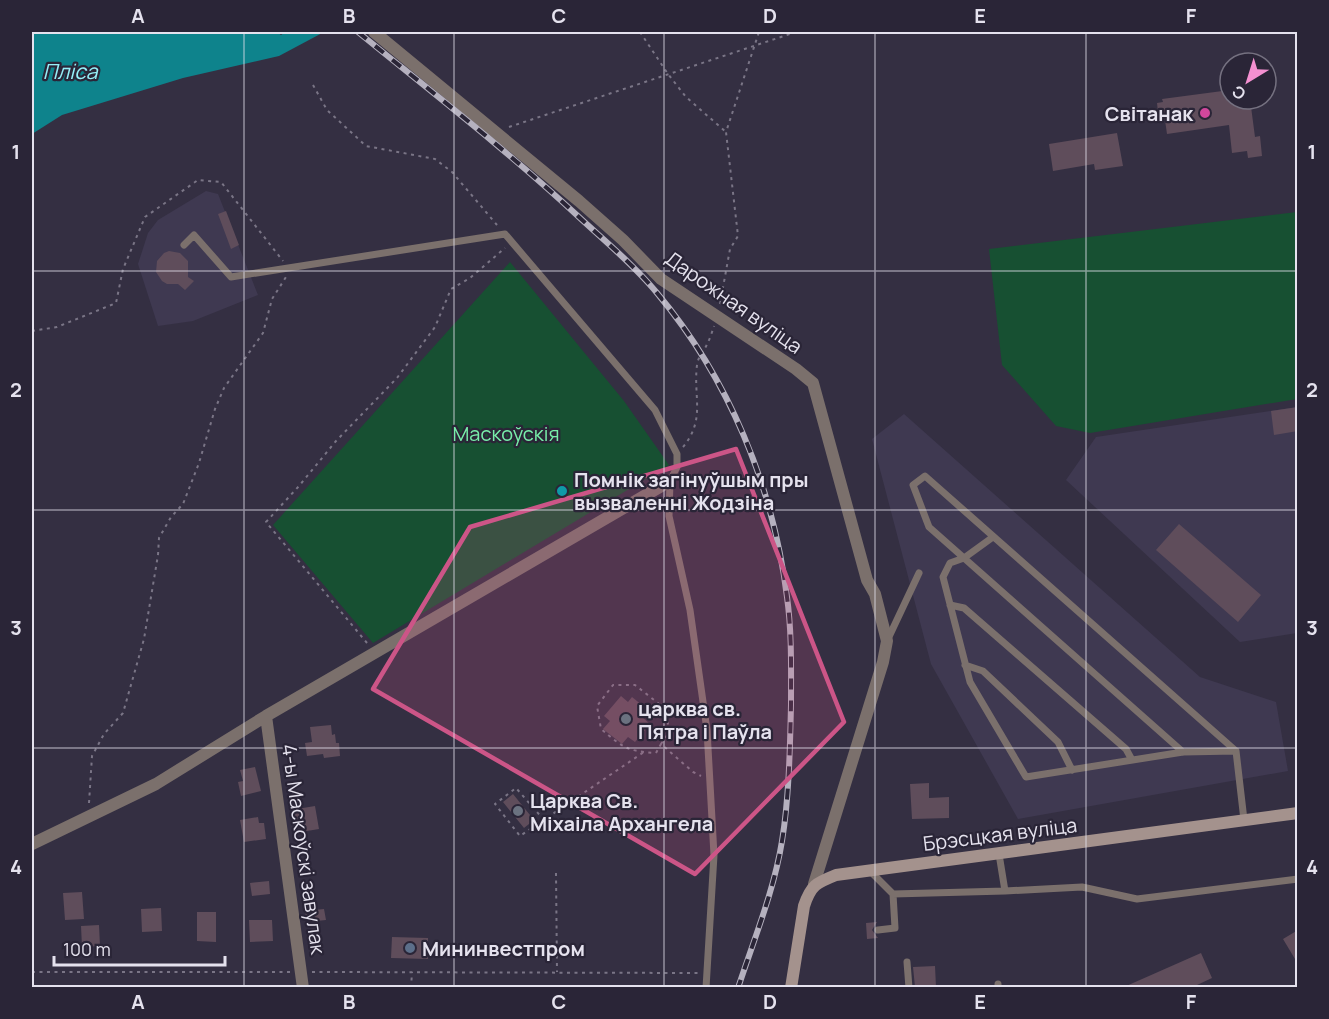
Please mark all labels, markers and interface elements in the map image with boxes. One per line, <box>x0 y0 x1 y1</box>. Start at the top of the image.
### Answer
text: A <box>131 2 145 29</box>
text: B <box>343 2 356 29</box>
text: C <box>552 2 566 29</box>
text: D <box>763 2 777 29</box>
text: E <box>974 2 986 29</box>
text: F <box>1186 2 1197 29</box>
north arrow <box>1218 51 1278 111</box>
water label: Пліса <box>43 57 99 85</box>
text: С <box>1227 80 1250 105</box>
place label: Світанак <box>1105 100 1194 127</box>
marker: Світанак <box>1198 106 1212 120</box>
text: 1 <box>12 138 20 165</box>
text: 1 <box>1308 138 1316 165</box>
street label: Дарожная вуліца <box>660 245 808 359</box>
text: 2 <box>10 376 22 403</box>
text: 2 <box>1306 376 1318 403</box>
park label: Маскоўскія <box>453 420 560 447</box>
place label: Помнік загінуўшым пры вызваленні Жодзіна <box>574 466 808 516</box>
marker: Помнік загінуўшым пры вызваленні Жодзіна <box>555 484 569 498</box>
text: 3 <box>10 614 22 641</box>
text: 3 <box>1306 614 1318 641</box>
place label: царква св. Пятра і Паўла <box>638 695 772 745</box>
marker: царква св. Пятра і Паўла <box>619 712 633 726</box>
street label: 4-ы Маскоўскі завулак <box>276 742 332 957</box>
place label: Царква Св. Міхаіла Архангела <box>530 787 713 837</box>
marker: Царква Св. Міхаіла Архангела <box>511 804 525 818</box>
street label: Брэсцкая вуліца <box>921 811 1079 857</box>
text: 4 <box>10 853 22 880</box>
text: 4 <box>1306 853 1318 880</box>
scale bar <box>54 929 225 967</box>
place label: Мининвестпром <box>422 935 585 962</box>
text: 100 m <box>63 937 111 961</box>
marker: Мининвестпром <box>403 941 417 955</box>
text: A <box>131 988 145 1015</box>
text: B <box>343 988 356 1015</box>
text: C <box>552 988 566 1015</box>
text: D <box>763 988 777 1015</box>
text: E <box>974 988 986 1015</box>
text: F <box>1186 988 1197 1015</box>

